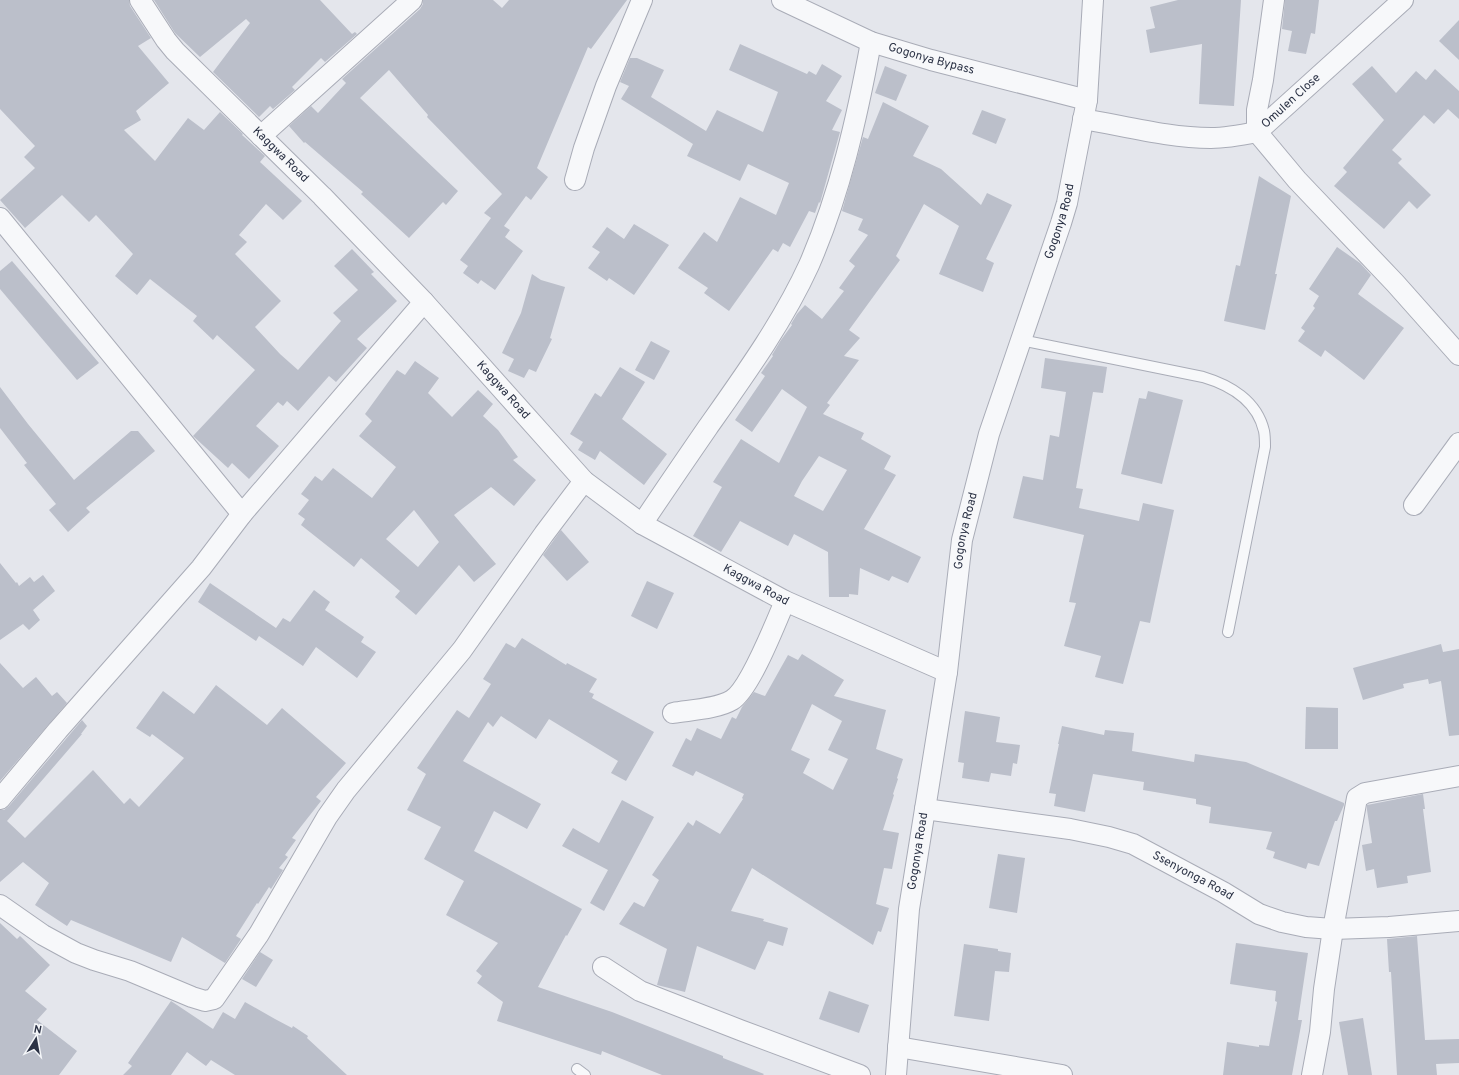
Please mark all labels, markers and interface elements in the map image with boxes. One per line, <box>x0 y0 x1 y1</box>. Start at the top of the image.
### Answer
street label: Gogonya Bypass <box>886 40 976 79</box>
street label: Omulen Close <box>1258 70 1324 132</box>
street label: Kaggwa Road <box>249 124 312 186</box>
street label: Gogonya Road <box>1041 182 1079 261</box>
street label: Kaggwa Road <box>473 358 533 423</box>
street label: Gogonya Road <box>951 491 982 570</box>
street label: Kaggwa Road <box>720 561 792 610</box>
street label: Gogonya Road <box>904 811 932 891</box>
street label: Ssenyonga Road <box>1149 848 1236 904</box>
north arrow <box>16 1019 56 1059</box>
text: N <box>33 1023 43 1038</box>

